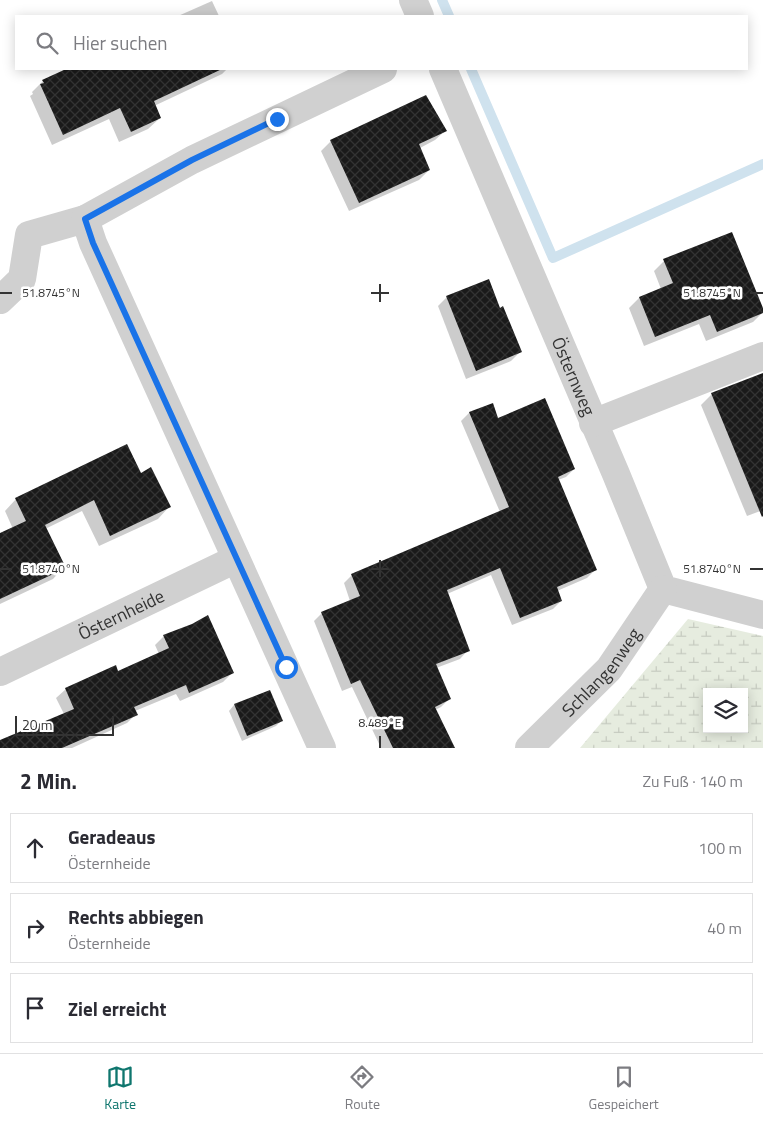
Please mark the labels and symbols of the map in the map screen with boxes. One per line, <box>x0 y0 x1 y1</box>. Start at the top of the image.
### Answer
route end <box>266 108 289 131</box>
text: 51.8745°N <box>22 283 80 302</box>
text: 51.8745°N <box>683 283 741 302</box>
street label: Östernweg <box>545 332 603 420</box>
text: 51.8740°N <box>22 559 80 578</box>
text: 51.8740°N <box>683 559 741 578</box>
street label: Östernheide <box>73 582 169 646</box>
street label: Schlangenweg <box>555 622 647 723</box>
route start <box>275 656 298 679</box>
scale bar <box>15 713 114 736</box>
text: 8.489°E <box>359 713 402 732</box>

